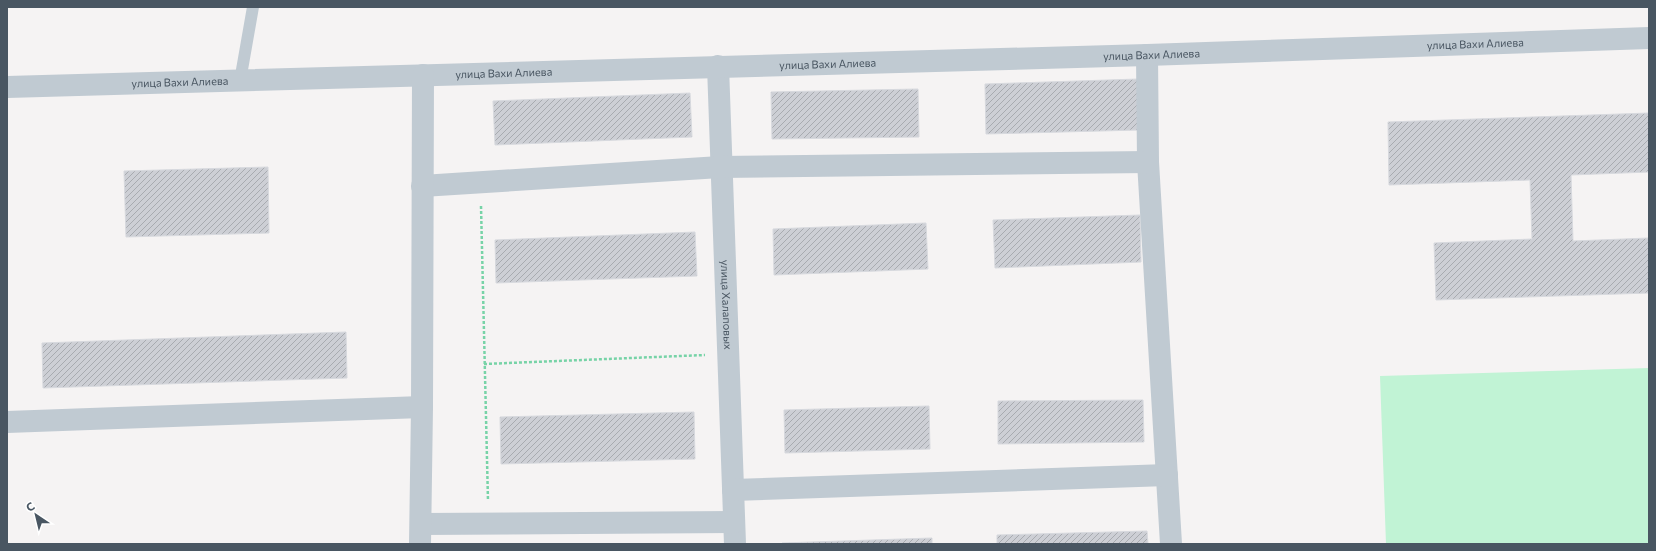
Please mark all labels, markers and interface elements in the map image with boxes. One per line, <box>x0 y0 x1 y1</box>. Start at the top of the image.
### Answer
street label: улица Вахи Алиева <box>1427 35 1524 52</box>
street label: улица Вахи Алиева <box>1103 46 1200 62</box>
street label: улица Вахи Алиева <box>779 56 876 71</box>
street label: улица Вахи Алиева <box>455 65 552 80</box>
street label: улица Вахи Алиева <box>131 74 229 90</box>
street label: улица Халаповых <box>719 260 735 350</box>
north arrow <box>16 495 56 535</box>
text: С <box>23 499 37 514</box>

